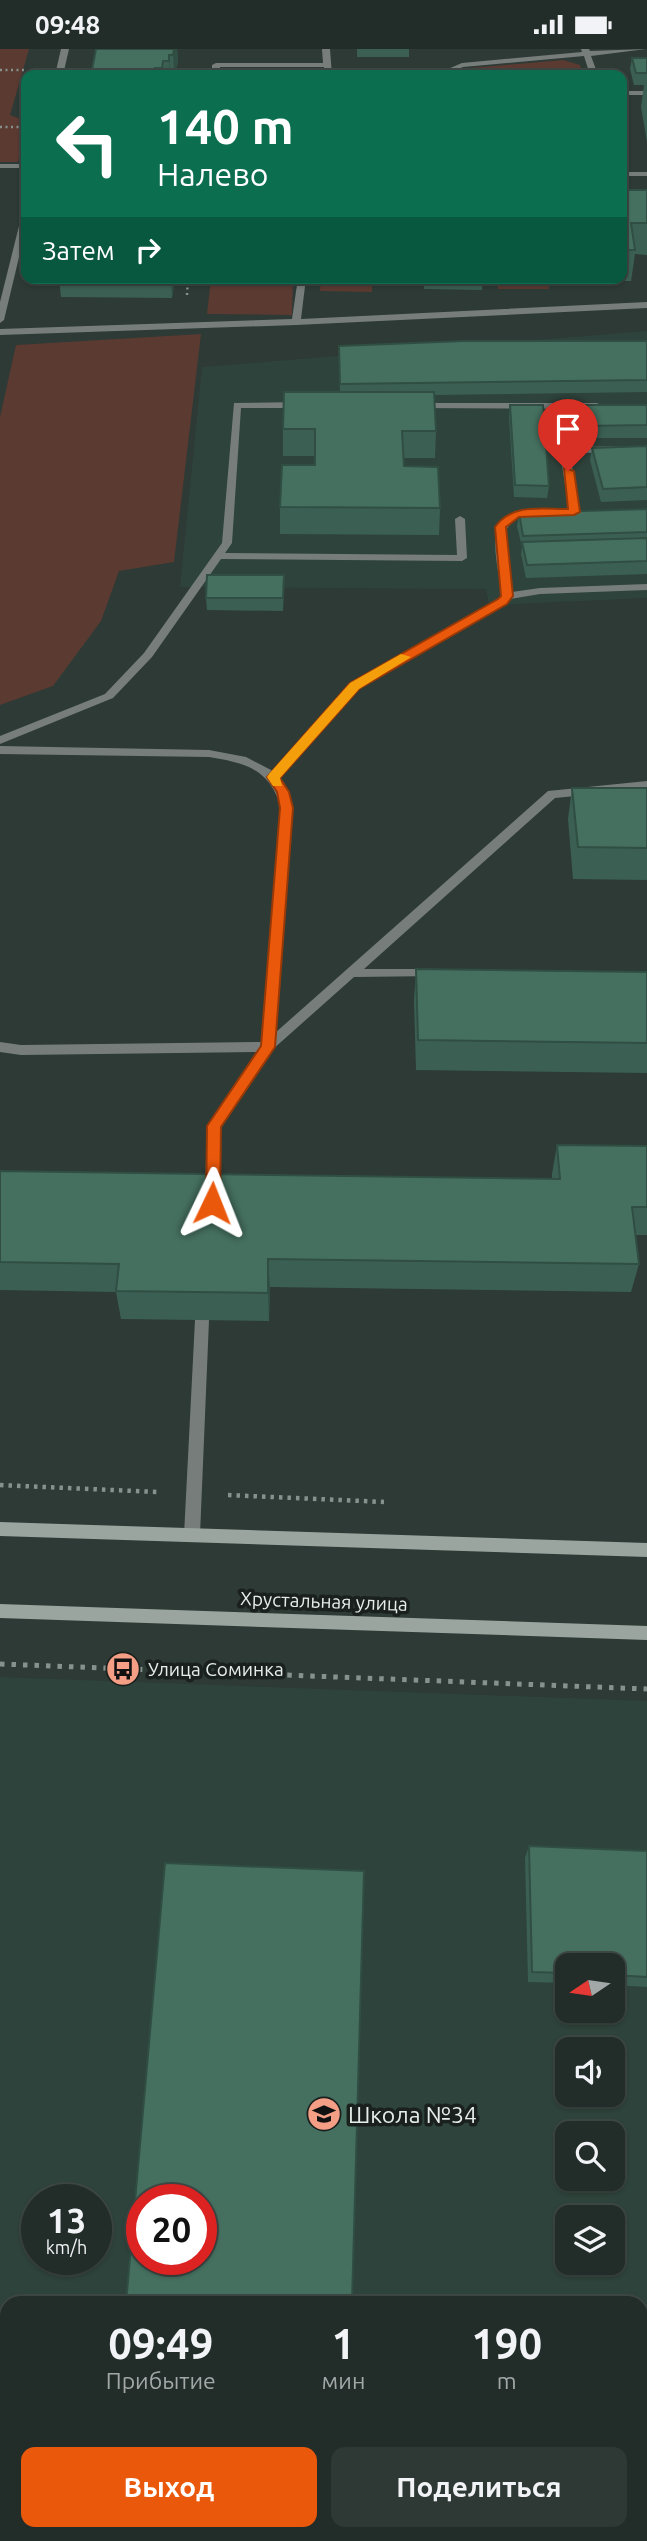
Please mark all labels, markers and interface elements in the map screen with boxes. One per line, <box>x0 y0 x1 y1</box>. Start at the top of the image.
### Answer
text: 09:48 <box>35 10 100 39</box>
icon: left <box>42 98 133 189</box>
text: 140 m <box>157 98 294 153</box>
text: Налево <box>157 156 269 192</box>
icon: right <box>129 231 167 269</box>
text: Затем <box>42 236 115 265</box>
pin <box>538 399 598 471</box>
icon: arrive <box>549 410 587 448</box>
position arrow <box>175 1166 249 1240</box>
street label: Хрустальная улица <box>240 1587 408 1615</box>
bus stop icon: Улица Соминка <box>104 1650 142 1688</box>
place label: Улица Соминка <box>148 1658 284 1680</box>
north arrow <box>555 1953 625 2023</box>
map controls <box>555 1953 625 2275</box>
button: sound <box>555 2037 625 2107</box>
school or university icon: Школа №34 <box>305 2095 343 2133</box>
place label: Школа №34 <box>348 2102 477 2127</box>
button: search <box>555 2121 625 2191</box>
speed limit sign: 20 <box>126 2184 217 2275</box>
text: 13 <box>47 2200 86 2240</box>
button: layers <box>555 2205 625 2275</box>
text: km/h <box>46 2237 87 2257</box>
text: 09:49 <box>108 2320 213 2367</box>
text: 1 <box>332 2320 355 2367</box>
text: 190 <box>471 2320 542 2367</box>
text: Прибытие <box>106 2368 216 2393</box>
text: мин <box>322 2368 365 2393</box>
text: m <box>497 2368 517 2393</box>
button: Выход <box>21 2447 317 2527</box>
button: Поделиться <box>331 2447 627 2527</box>

